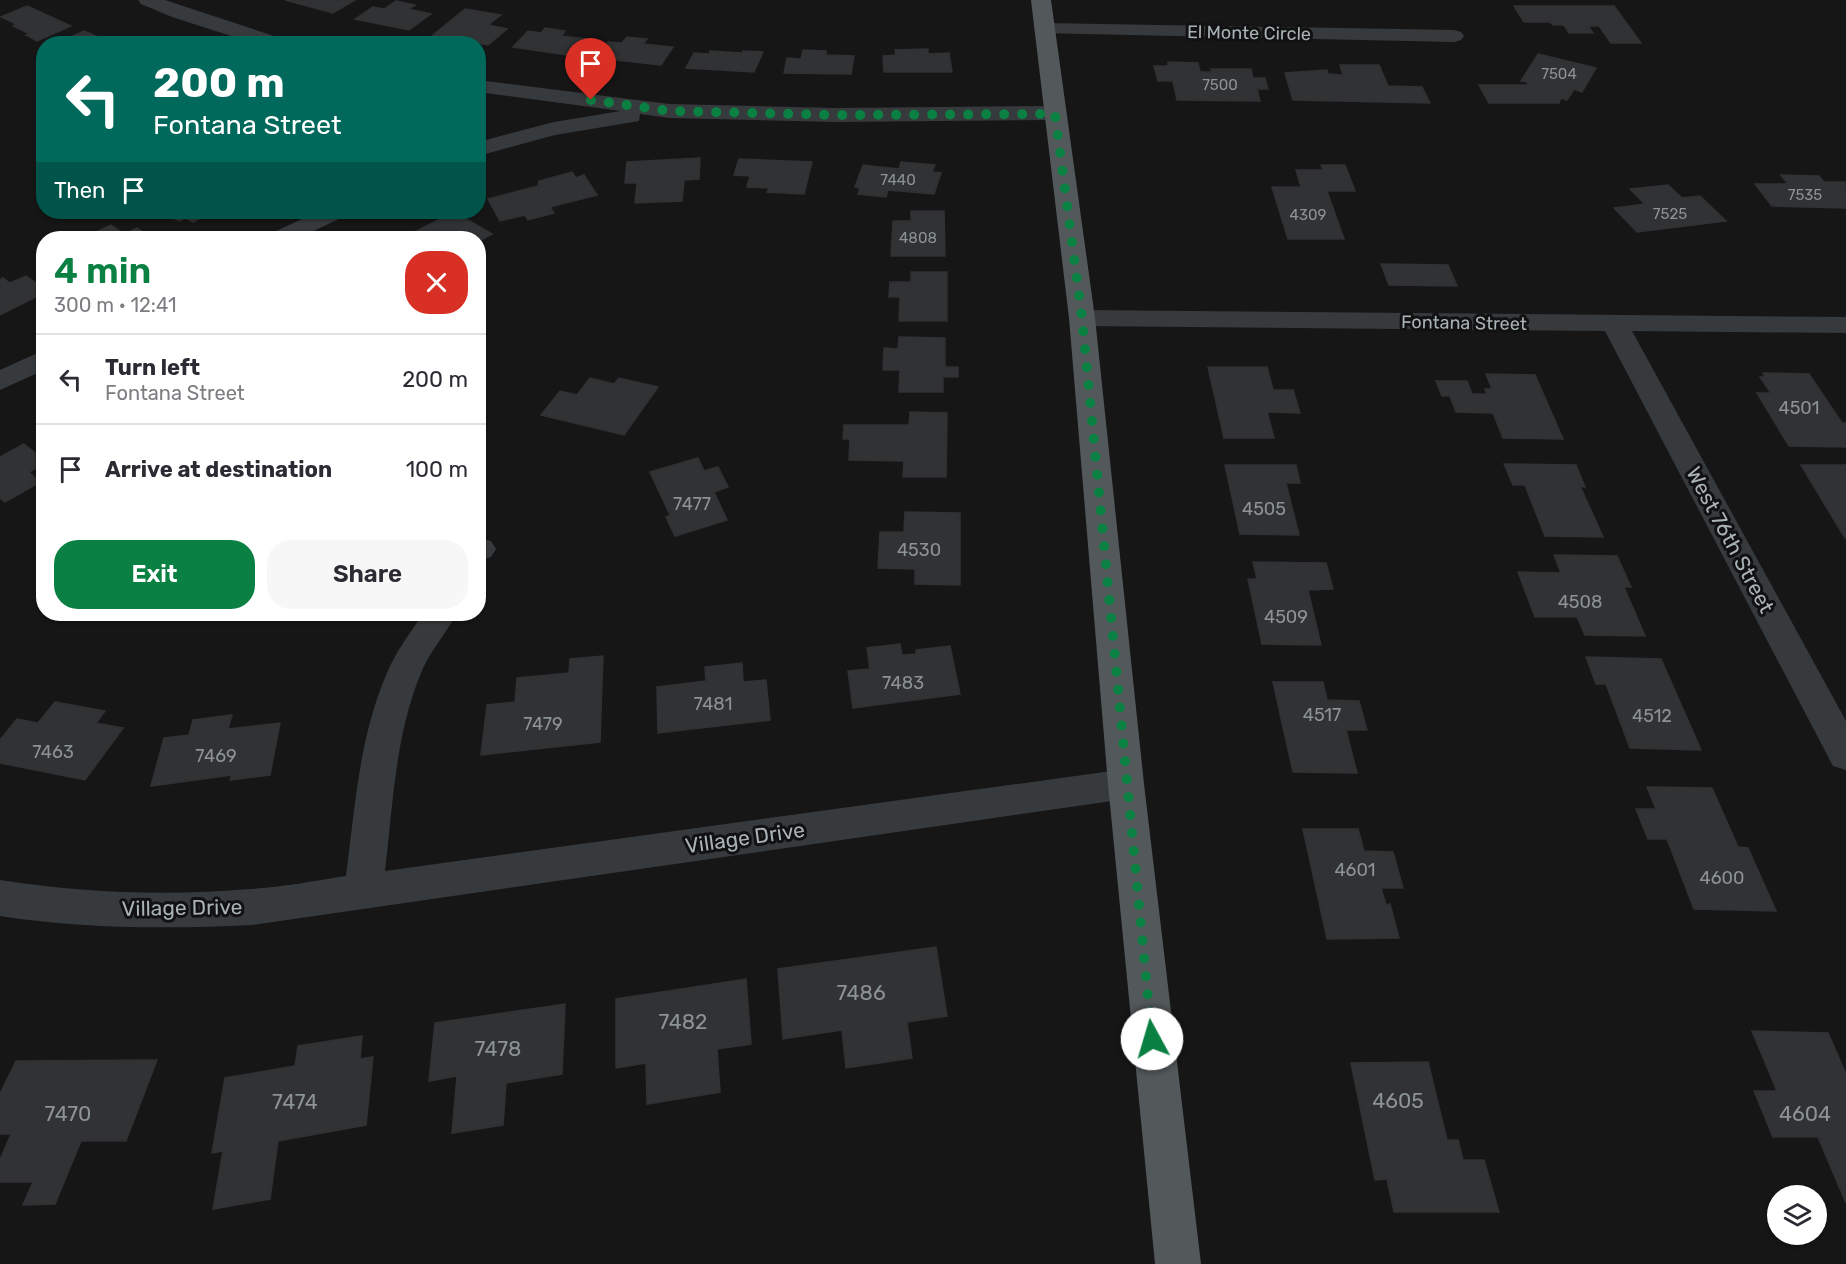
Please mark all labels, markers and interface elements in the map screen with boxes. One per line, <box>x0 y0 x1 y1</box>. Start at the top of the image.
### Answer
street label: El Monte Circle <box>1187 21 1311 45</box>
pin <box>565 38 616 100</box>
icon: arrive <box>574 47 607 80</box>
text: 200 m <box>153 58 285 108</box>
icon: left <box>54 60 132 138</box>
house number: 7504 <box>1541 65 1577 83</box>
house number: 7500 <box>1202 76 1238 94</box>
text: Fontana Street <box>153 109 342 141</box>
house number: 7440 <box>880 171 916 189</box>
icon: arrive <box>117 174 150 207</box>
text: Then <box>54 177 105 204</box>
house number: 7535 <box>1788 186 1822 204</box>
house number: 7525 <box>1653 205 1687 223</box>
house number: 4309 <box>1290 206 1326 224</box>
house number: 4808 <box>899 229 937 247</box>
text: 4 min <box>54 249 151 292</box>
button: close <box>405 251 468 314</box>
text: 300 m · 12:41 <box>54 293 177 317</box>
street label: Fontana Street <box>1401 311 1527 335</box>
text: Turn left <box>105 354 200 381</box>
icon: left <box>54 363 87 396</box>
text: 200 m <box>402 366 468 393</box>
text: Fontana Street <box>105 381 245 405</box>
house number: 4501 <box>1778 397 1820 419</box>
icon: arrive <box>54 453 87 486</box>
text: Arrive at destination <box>105 456 332 483</box>
text: 100 m <box>406 456 468 483</box>
street label: West 76th Street <box>1681 462 1779 617</box>
house number: 7477 <box>673 493 711 515</box>
house number: 4505 <box>1242 498 1286 520</box>
house number: 4530 <box>897 539 941 561</box>
button: Exit <box>54 540 255 609</box>
button: Share <box>267 540 468 609</box>
house number: 4508 <box>1558 591 1602 613</box>
house number: 4509 <box>1264 606 1308 628</box>
house number: 7483 <box>882 672 924 694</box>
house number: 7481 <box>694 693 732 715</box>
house number: 4517 <box>1303 704 1341 726</box>
house number: 4512 <box>1632 705 1672 727</box>
house number: 7479 <box>523 713 563 735</box>
house number: 7463 <box>32 741 74 763</box>
house number: 7469 <box>195 745 237 767</box>
street label: Village Drive <box>684 817 806 858</box>
house number: 4601 <box>1334 859 1376 881</box>
house number: 4600 <box>1700 867 1744 889</box>
street label: Village Drive <box>122 894 242 921</box>
house number: 7486 <box>836 980 886 1005</box>
position arrow <box>1120 1007 1184 1071</box>
house number: 7482 <box>659 1009 707 1034</box>
house number: 7478 <box>475 1036 521 1061</box>
house number: 4605 <box>1372 1088 1424 1113</box>
house number: 7474 <box>272 1089 318 1114</box>
house number: 7470 <box>45 1101 91 1126</box>
house number: 4604 <box>1779 1101 1831 1126</box>
map controls <box>1767 1185 1827 1245</box>
button: layers <box>1767 1185 1827 1245</box>

